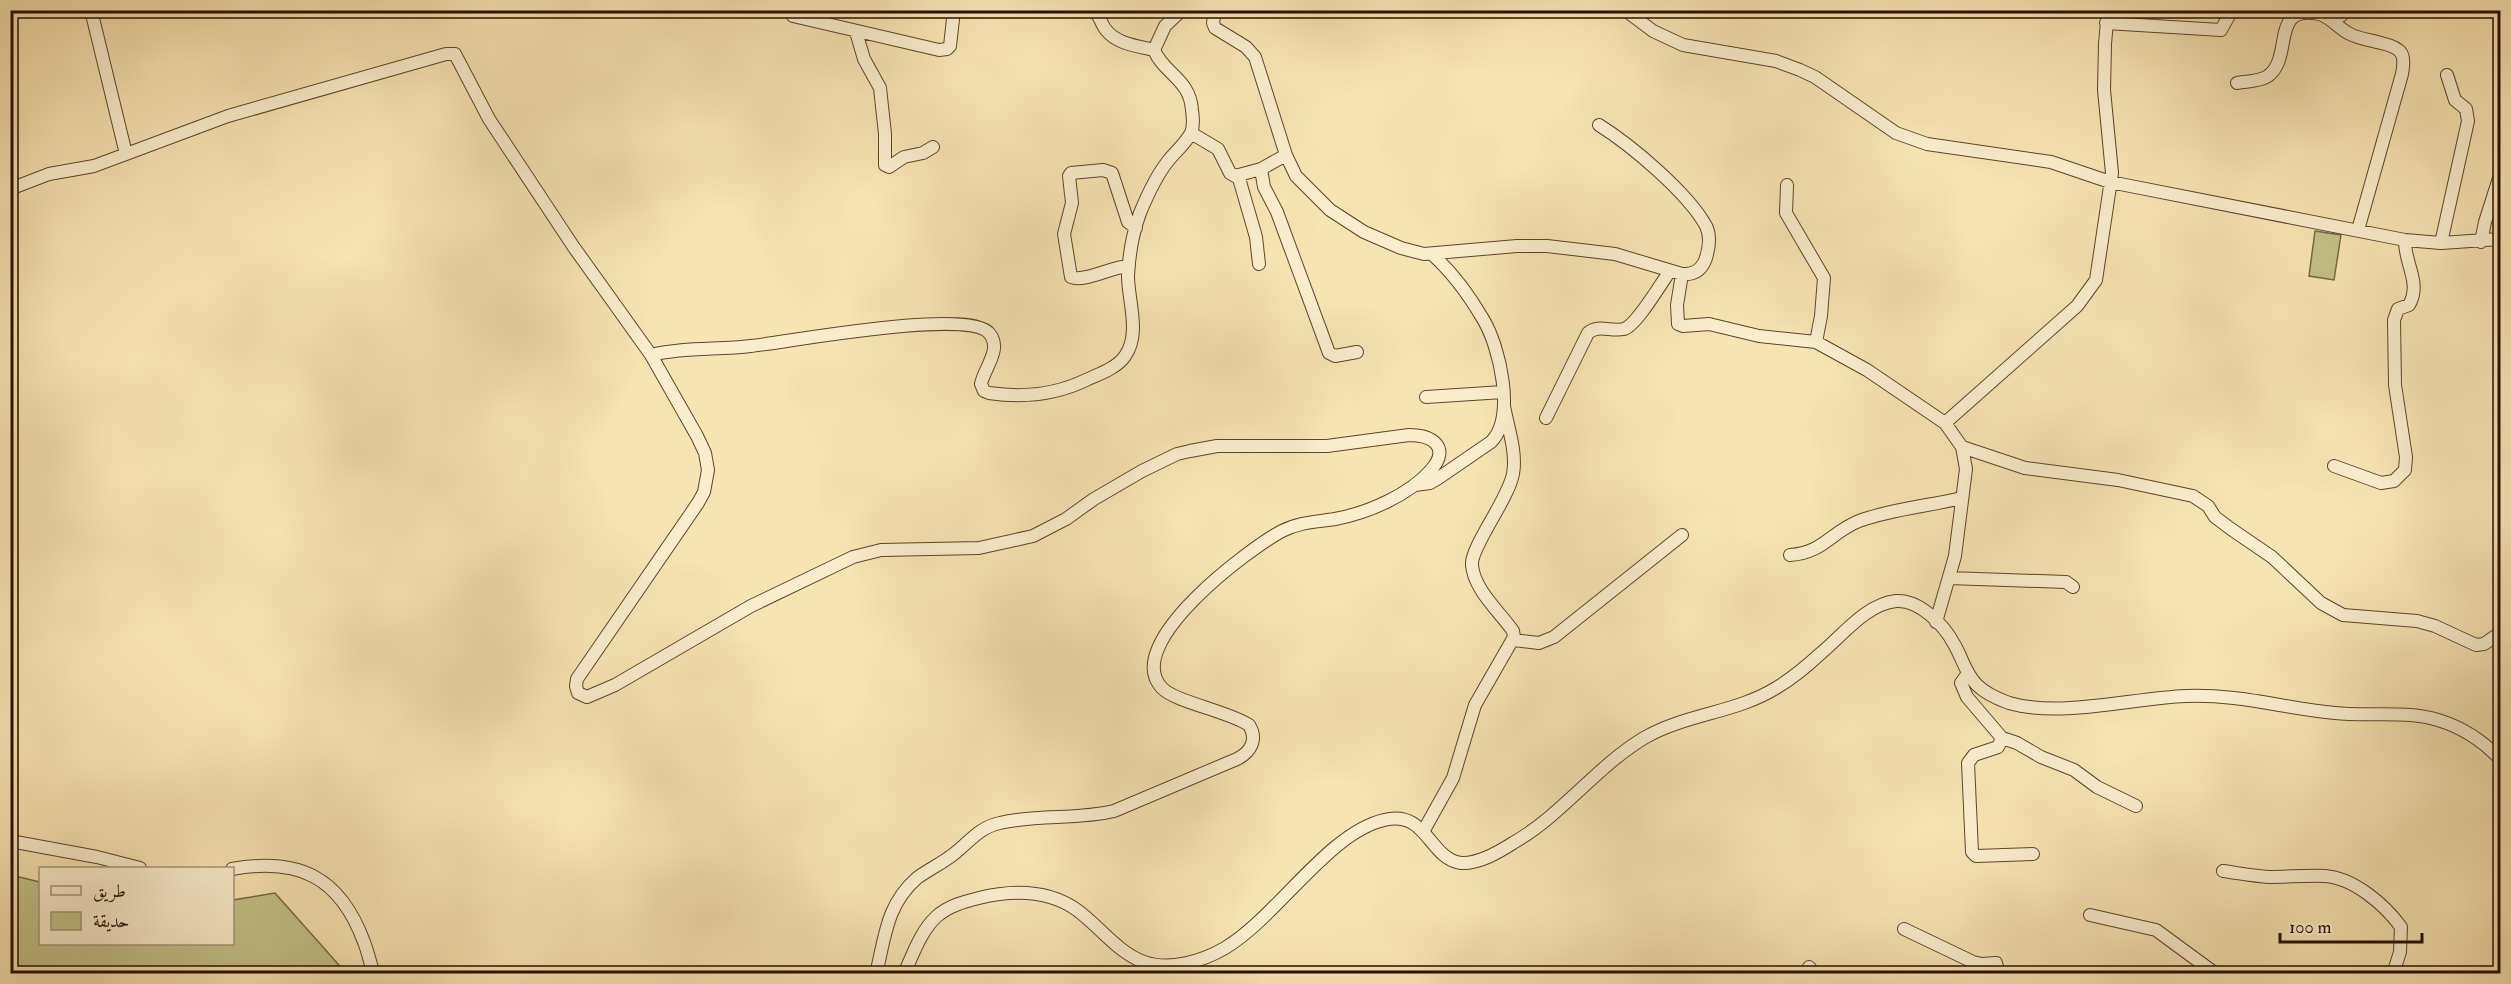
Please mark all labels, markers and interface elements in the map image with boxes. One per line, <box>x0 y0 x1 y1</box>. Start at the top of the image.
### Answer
legend <box>39 867 234 945</box>
text: طريق <box>93 880 126 903</box>
scale bar <box>2280 906 2422 944</box>
text: حديقة <box>93 910 129 933</box>
text: 100 m <box>2289 916 2332 939</box>

